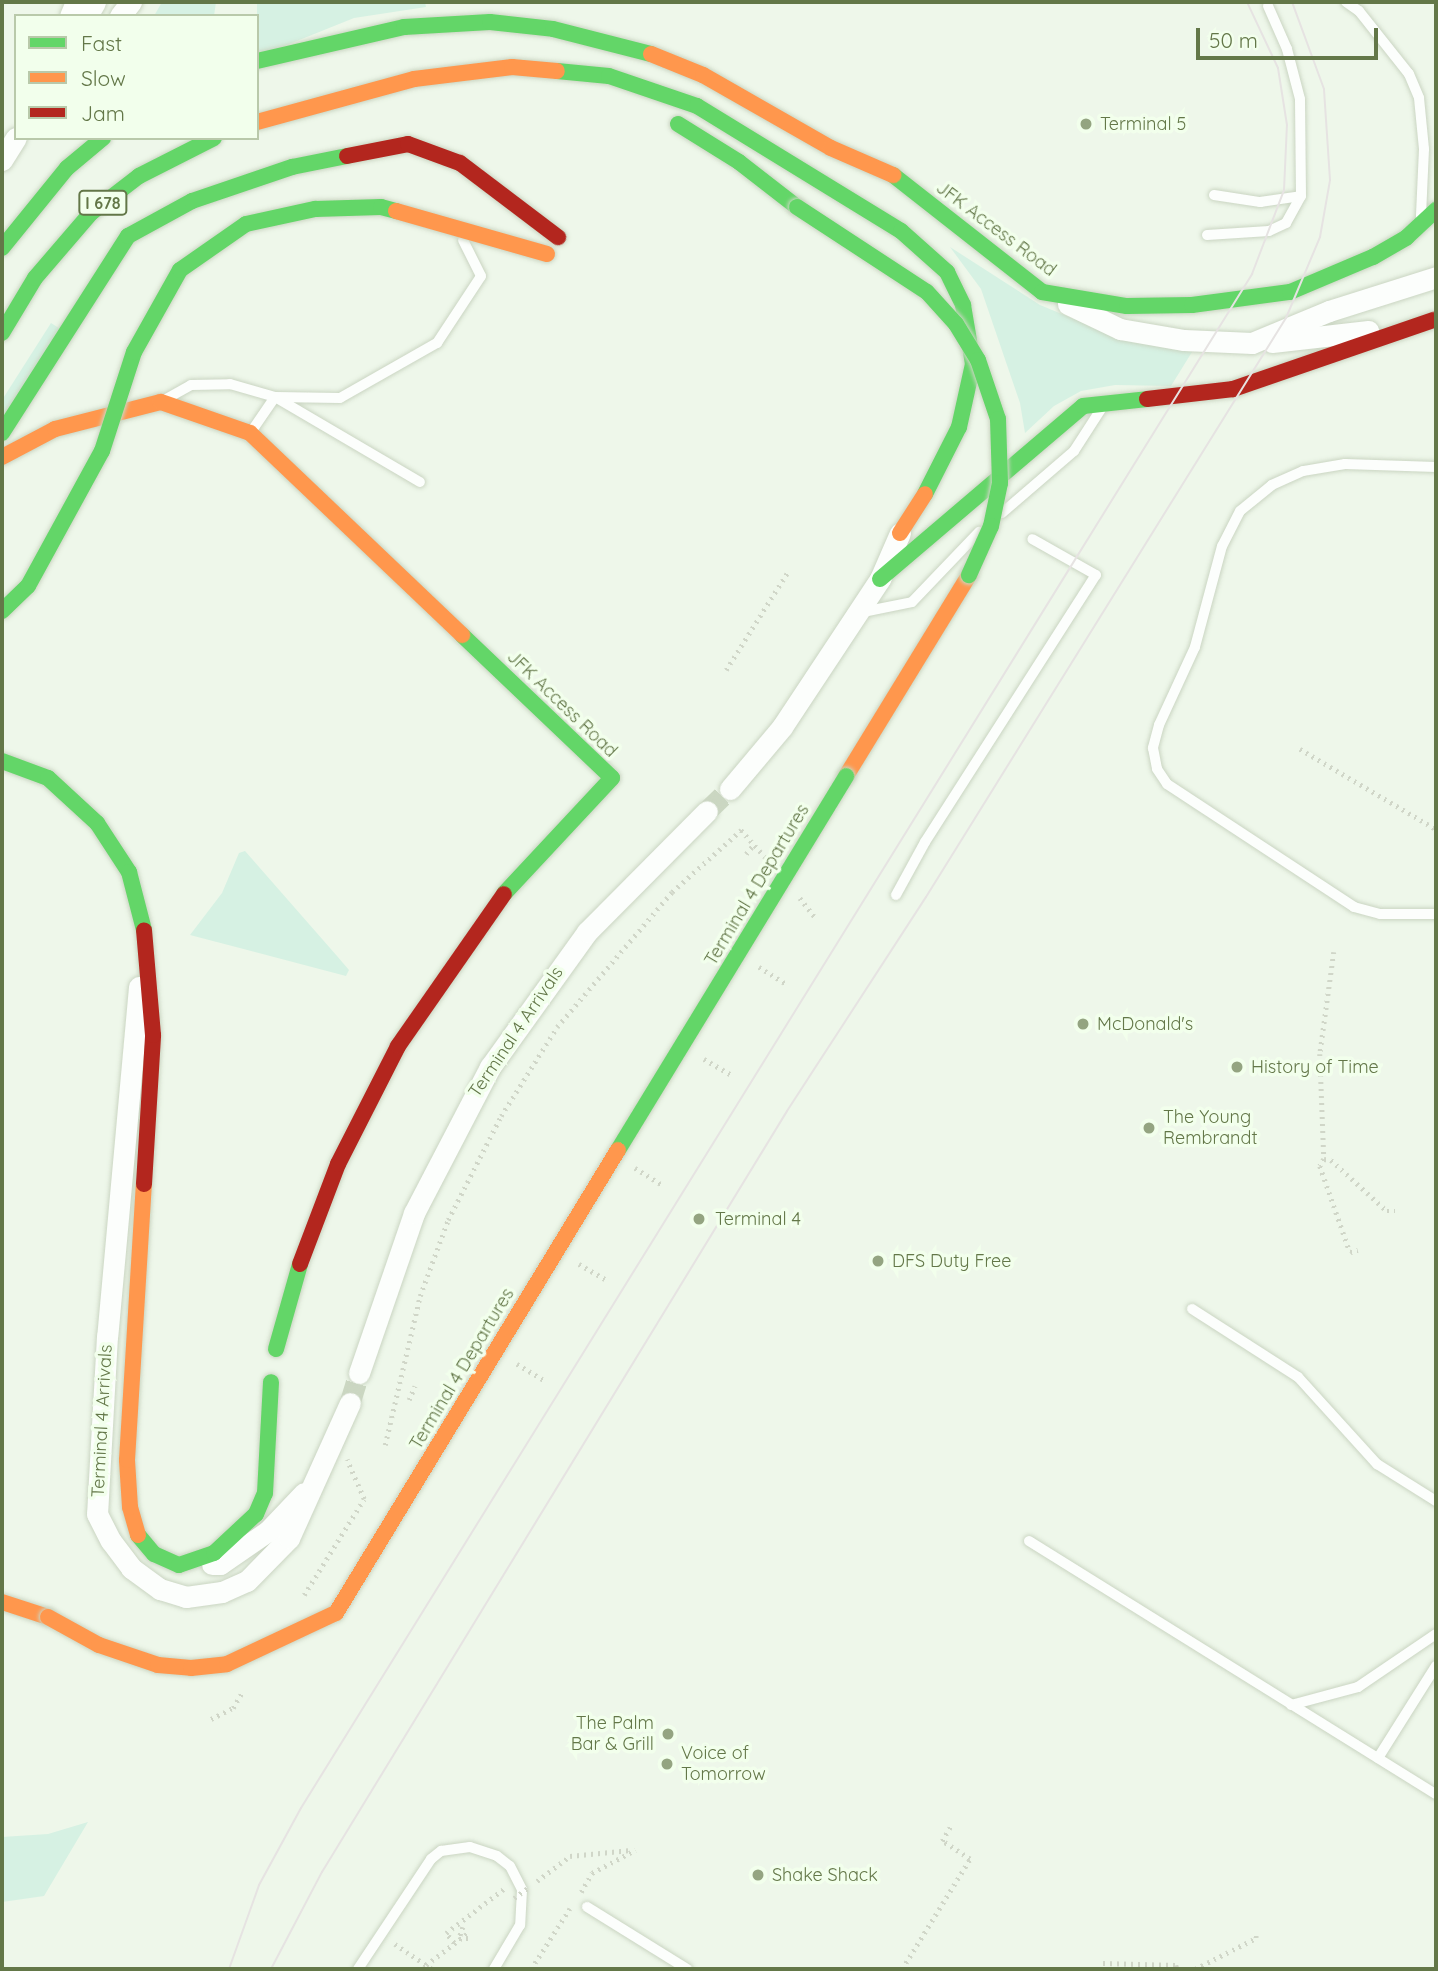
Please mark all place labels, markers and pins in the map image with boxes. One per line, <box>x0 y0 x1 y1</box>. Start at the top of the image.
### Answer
place label: Terminal 5 <box>1100 113 1186 135</box>
marker: Terminal 5 <box>1078 116 1094 132</box>
place label: McDonald's <box>1097 1013 1193 1035</box>
marker: McDonald's <box>1075 1016 1091 1032</box>
place label: History of Time <box>1251 1056 1379 1078</box>
marker: History of Time <box>1229 1059 1245 1075</box>
place label: The Young Rembrandt <box>1163 1107 1257 1150</box>
marker: The Young Rembrandt <box>1141 1120 1157 1136</box>
place label: Terminal 4 <box>715 1208 801 1230</box>
marker: Terminal 4 <box>689 1209 709 1229</box>
place label: DFS Duty Free <box>892 1250 1011 1272</box>
marker: DFS Duty Free <box>870 1253 886 1269</box>
place label: The Palm Bar & Grill <box>571 1713 654 1756</box>
marker: The Palm Bar & Grill <box>660 1726 676 1742</box>
place label: Voice of Tomorrow <box>681 1743 766 1786</box>
marker: Voice of Tomorrow <box>659 1756 675 1772</box>
place label: Shake Shack <box>772 1864 878 1886</box>
marker: Shake Shack <box>750 1867 766 1883</box>

